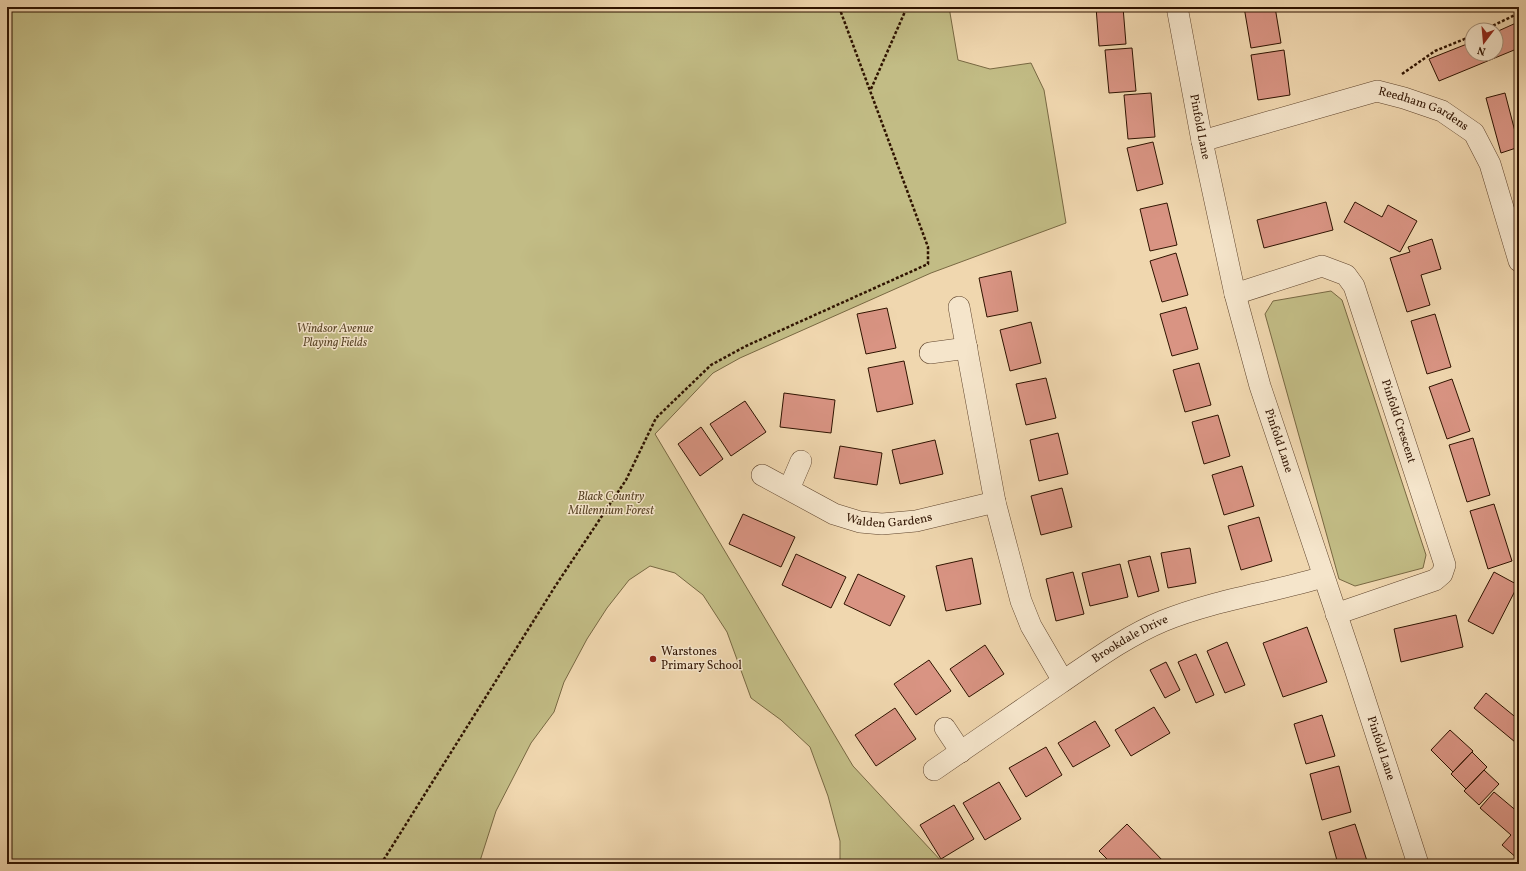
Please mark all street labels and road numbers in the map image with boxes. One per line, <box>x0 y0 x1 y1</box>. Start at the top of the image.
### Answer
street label: Reedham Gardens <box>1376 84 1472 135</box>
street label: Pinfold Lane <box>1185 93 1214 162</box>
street label: Pinfold Crescent <box>1377 377 1419 465</box>
street label: Pinfold Lane <box>1260 407 1297 475</box>
street label: Walden Gardens <box>843 509 934 532</box>
street label: Brookdale Drive <box>1089 612 1171 667</box>
street label: Pinfold Lane <box>1363 714 1399 783</box>

